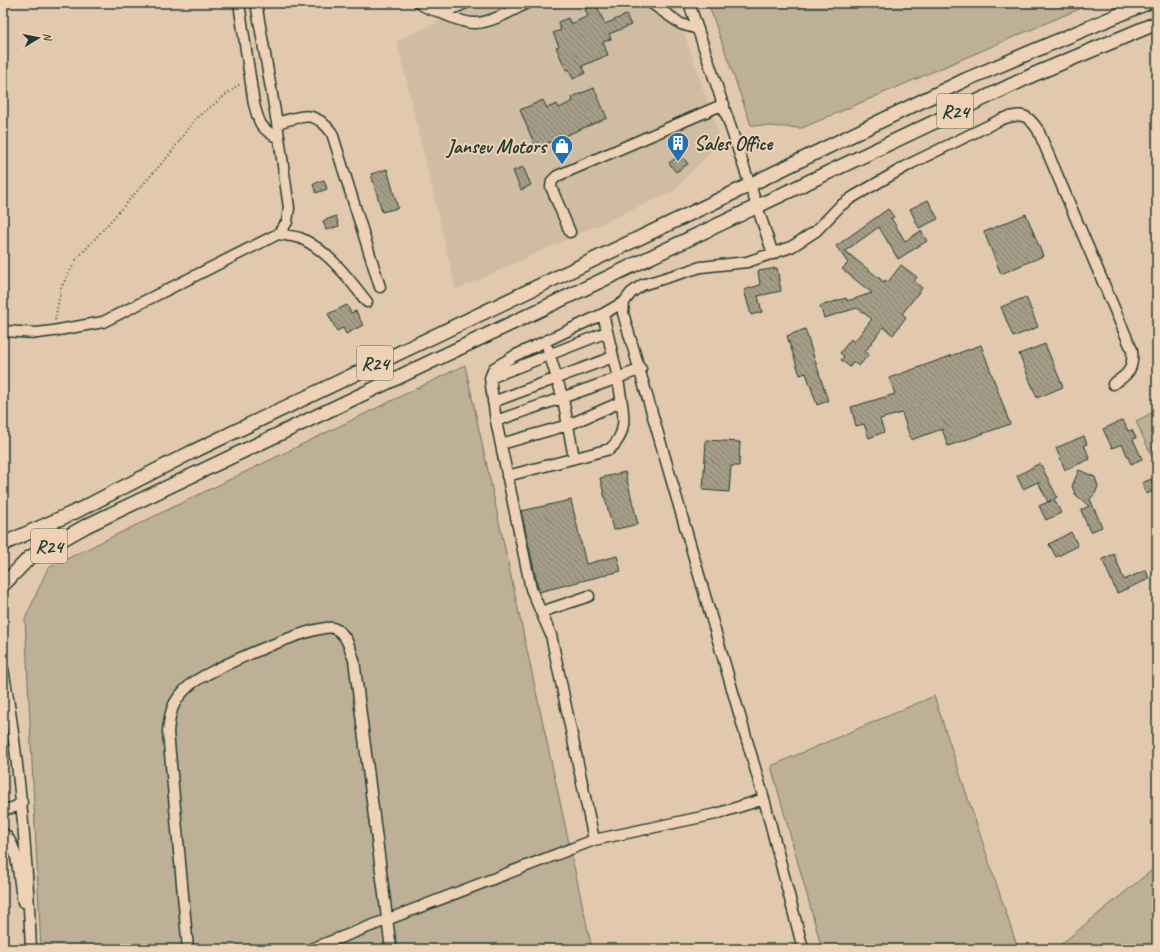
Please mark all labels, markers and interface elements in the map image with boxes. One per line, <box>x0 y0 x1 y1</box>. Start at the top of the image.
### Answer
north arrow <box>18 18 58 58</box>
text: N <box>40 32 56 43</box>
road number: R24 <box>937 94 973 128</box>
building icon: Sales Office <box>665 130 691 163</box>
place label: Sales Office <box>694 131 774 156</box>
shop icon: Jansev Motors <box>549 133 575 166</box>
place label: Jansev Motors <box>445 134 548 159</box>
road number: R24 <box>357 346 393 380</box>
road number: R24 <box>31 529 67 563</box>

